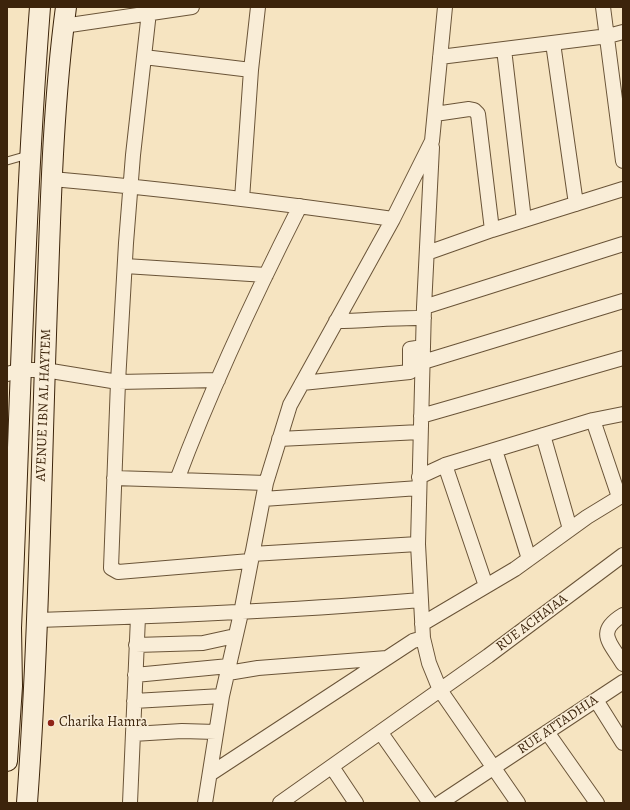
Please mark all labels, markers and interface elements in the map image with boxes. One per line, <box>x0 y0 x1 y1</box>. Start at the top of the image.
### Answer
street label: AVENUE IBN AL HAYTEM <box>33 328 55 482</box>
street label: RUE ACHAJAA <box>493 591 571 655</box>
street label: RUE ATTADHIA <box>515 692 601 758</box>
place label: Charika Hamra <box>59 715 147 731</box>
marker: Charika Hamra <box>46 718 56 728</box>

